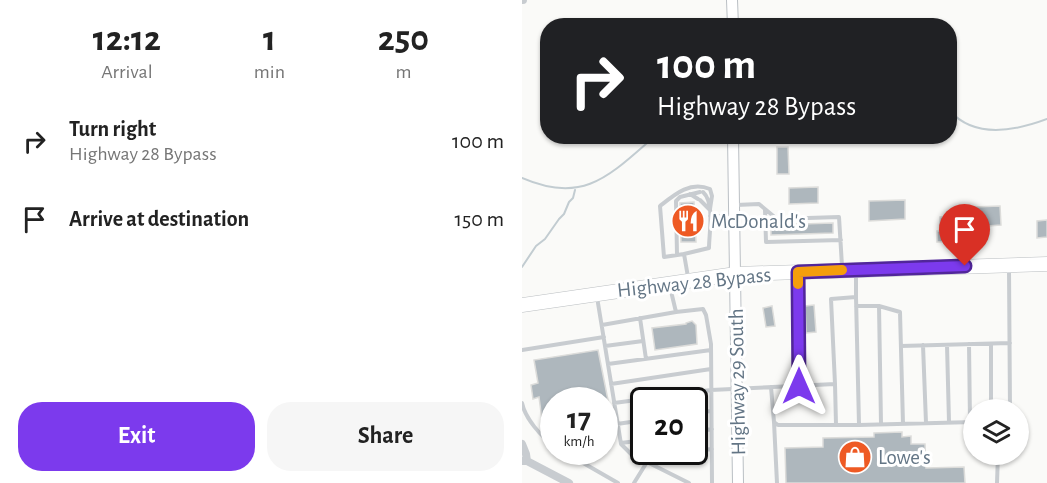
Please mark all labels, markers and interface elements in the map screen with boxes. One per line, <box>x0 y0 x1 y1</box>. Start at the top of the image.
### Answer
text: 12:12 <box>93 21 161 57</box>
text: 1 <box>263 21 276 57</box>
text: 250 <box>378 21 429 57</box>
icon: right <box>558 42 636 120</box>
text: 100 m <box>657 44 756 86</box>
text: Arrival <box>101 62 153 82</box>
text: min <box>254 62 285 82</box>
text: m <box>395 62 411 82</box>
text: Highway 28 Bypass <box>657 93 856 120</box>
text: Turn right <box>69 118 156 140</box>
icon: right <box>18 125 51 158</box>
text: 100 m <box>452 130 504 152</box>
text: Highway 28 Bypass <box>69 144 217 164</box>
icon: arrive <box>18 203 51 236</box>
restaurant icon: McDonald's <box>670 203 706 239</box>
pin <box>939 204 990 266</box>
text: Arrive at destination <box>69 208 249 230</box>
text: 150 m <box>454 208 504 230</box>
place label: McDonald's <box>711 211 806 232</box>
icon: arrive <box>948 213 981 246</box>
street label: Highway 28 Bypass <box>616 264 772 301</box>
street label: Highway 29 South <box>726 308 749 456</box>
position arrow <box>767 354 831 418</box>
speed limit sign: 20 <box>630 387 708 465</box>
map controls <box>963 399 1029 465</box>
button: layers <box>963 399 1029 465</box>
button: Exit <box>18 402 255 471</box>
button: Share <box>267 402 504 471</box>
text: 17 <box>567 404 591 434</box>
text: km/h <box>564 434 594 449</box>
shop icon: Lowe's <box>837 439 873 475</box>
place label: Lowe's <box>878 447 931 468</box>

